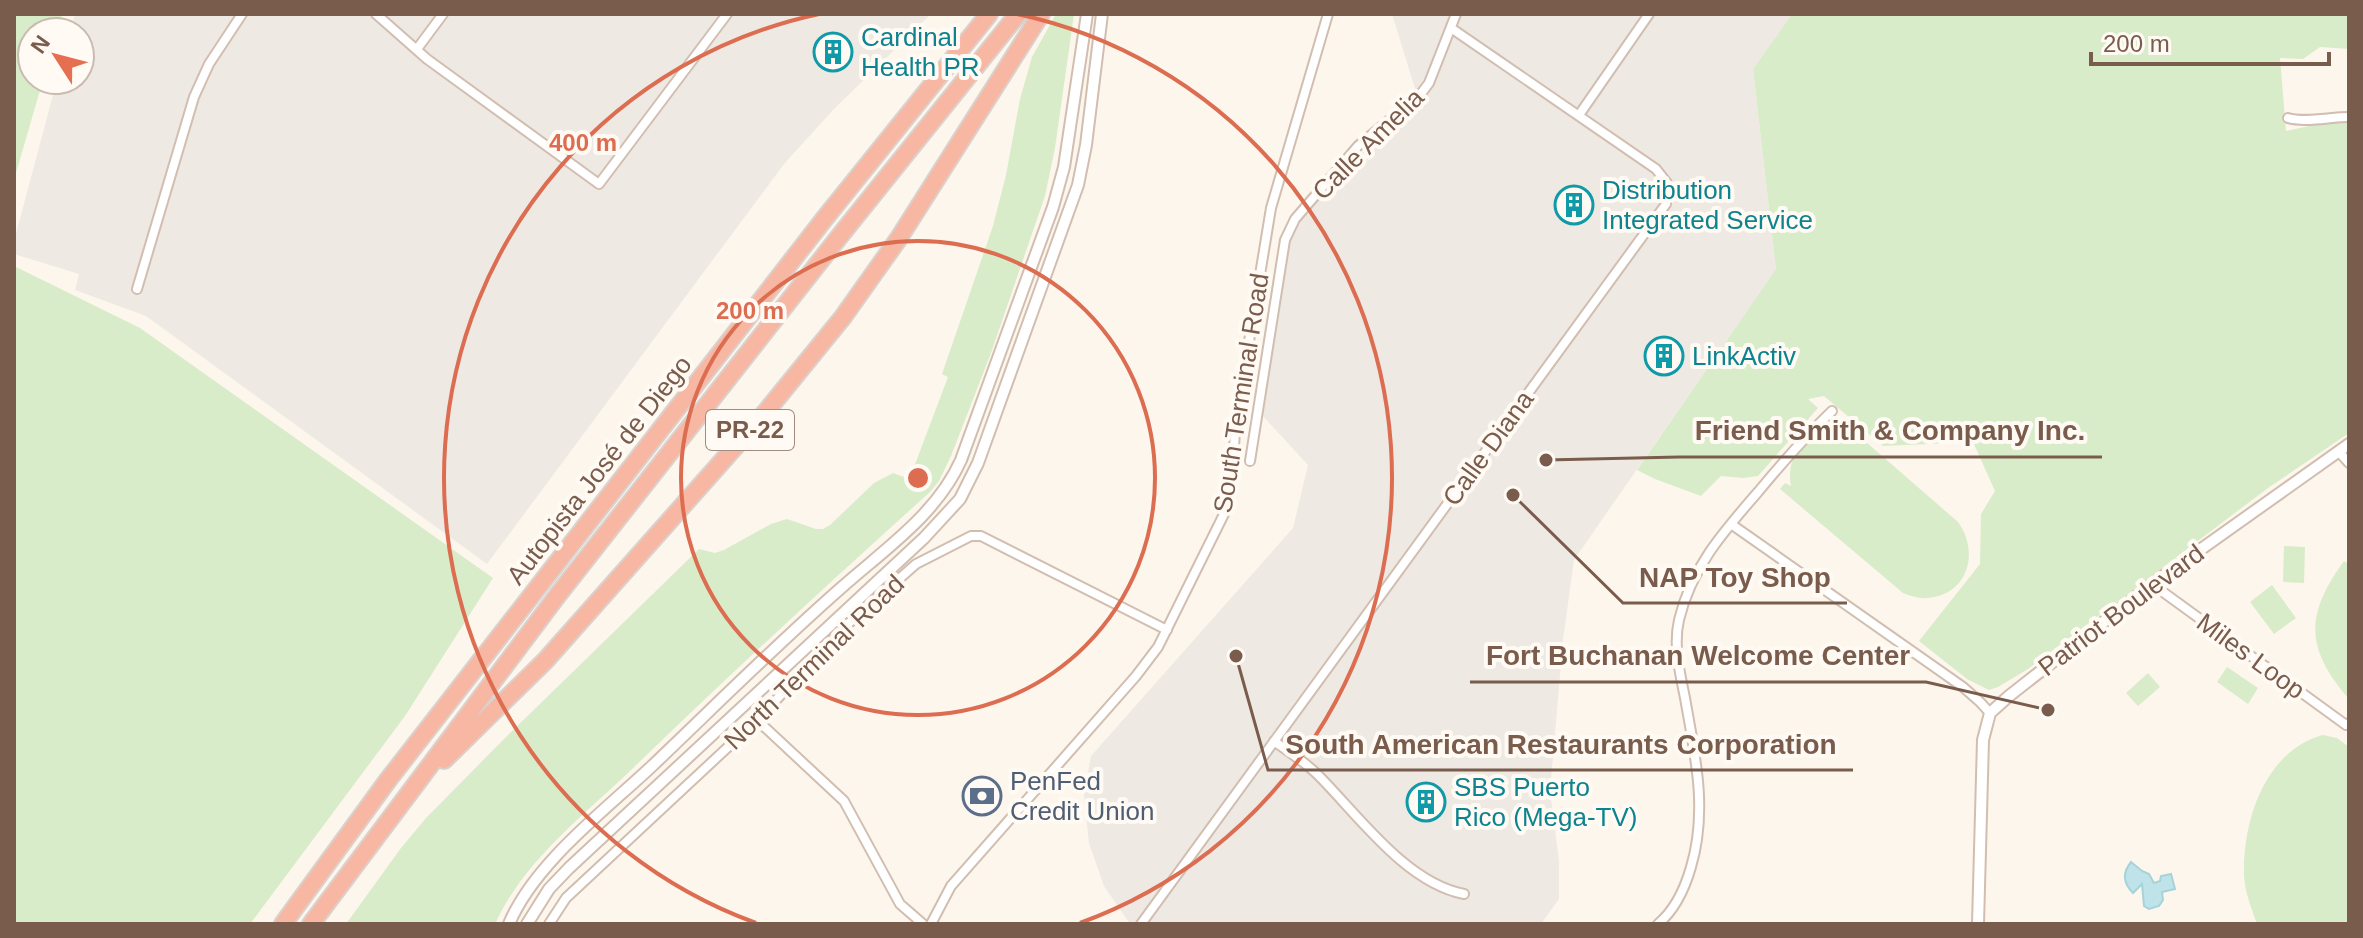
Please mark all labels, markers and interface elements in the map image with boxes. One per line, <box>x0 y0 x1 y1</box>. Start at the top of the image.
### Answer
north arrow <box>16 16 96 96</box>
scale bar <box>2091 16 2329 66</box>
place label: Cardinal Health PR <box>861 22 980 82</box>
text: 200 m <box>2103 30 2170 57</box>
text: N <box>25 31 55 58</box>
building icon: Cardinal Health PR <box>812 31 854 73</box>
street label: Calle Amelia <box>1306 82 1430 206</box>
text: 400 m <box>549 129 617 156</box>
place label: Distribution Integrated Service <box>1602 175 1813 235</box>
building icon: Distribution Integrated Service <box>1553 184 1595 226</box>
street label: South Terminal Road <box>1207 271 1275 515</box>
text: 200 m <box>716 297 784 324</box>
building icon: LinkActiv <box>1643 335 1685 377</box>
place label: LinkActiv <box>1692 341 1796 371</box>
street label: Autopista José de Diego <box>500 350 698 590</box>
street label: Calle Diana <box>1436 384 1540 511</box>
callout: Friend Smith & Company Inc. <box>1679 405 2102 457</box>
road number: PR-22 <box>706 410 794 450</box>
text: Friend Smith & Company Inc. <box>1695 415 2085 446</box>
centre of rings <box>904 464 932 492</box>
street label: Patriot Boulevard <box>2032 538 2210 682</box>
callout: NAP Toy Shop <box>1623 551 1847 603</box>
text: NAP Toy Shop <box>1639 562 1831 593</box>
street label: North Terminal Road <box>718 569 910 755</box>
street label: Miles Loop <box>2191 607 2311 705</box>
callout: Fort Buchanan Welcome Center <box>1470 630 1926 682</box>
text: Fort Buchanan Welcome Center <box>1486 640 1910 671</box>
callout: South American Restaurants Corporation <box>1268 718 1853 770</box>
text: South American Restaurants Corporation <box>1285 729 1837 760</box>
place label: PenFed Credit Union <box>1010 766 1155 826</box>
place label: SBS Puerto Rico (Mega-TV) <box>1454 772 1637 832</box>
bank icon: PenFed Credit Union <box>961 775 1003 817</box>
building icon: SBS Puerto Rico (Mega-TV) <box>1405 781 1447 823</box>

